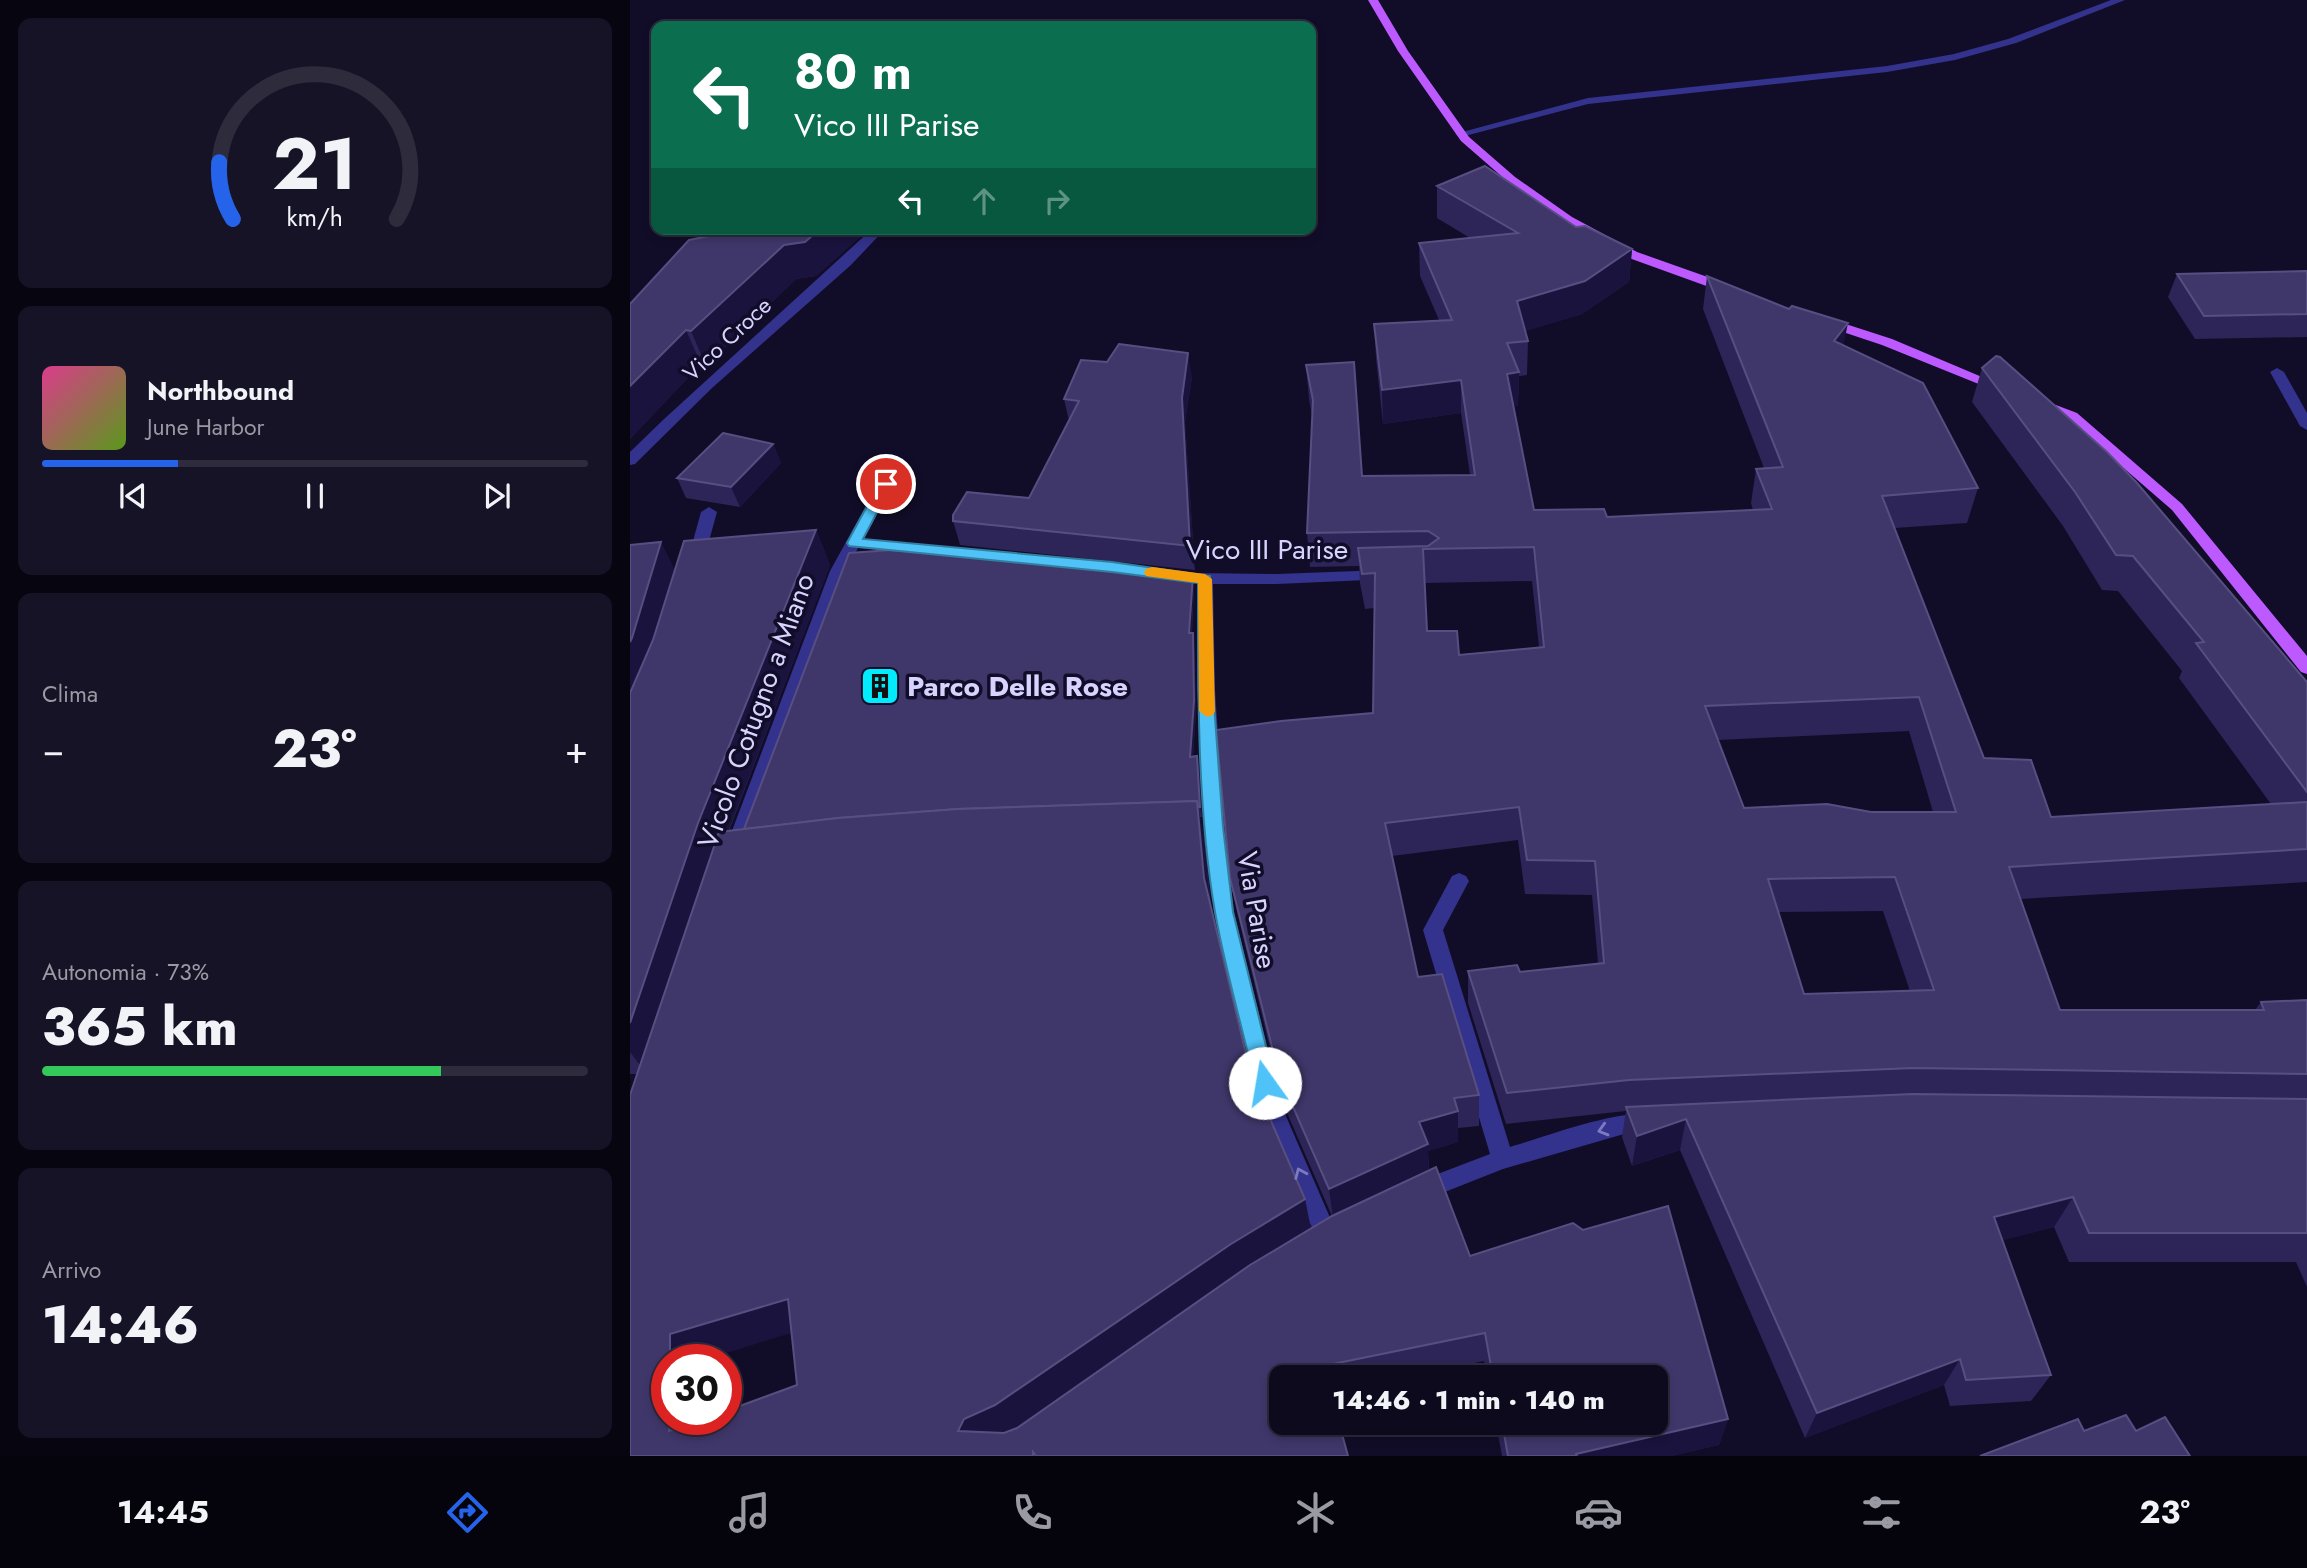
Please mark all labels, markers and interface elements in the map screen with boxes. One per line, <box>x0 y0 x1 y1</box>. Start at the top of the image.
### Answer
text: 80 m <box>794 37 912 107</box>
icon: left <box>679 49 770 140</box>
text: Vico III Parise <box>794 102 980 148</box>
text: 21 <box>273 111 357 216</box>
icon: left <box>892 182 930 220</box>
icon: ahead <box>965 182 1003 220</box>
icon: right <box>1038 182 1076 220</box>
text: km/h <box>287 199 343 235</box>
street label: Vico Croce <box>675 289 779 389</box>
text: Northbound <box>147 372 294 410</box>
text: June Harbor <box>147 410 264 444</box>
pin <box>856 454 916 514</box>
icon: arrive <box>867 465 905 503</box>
icon: previous <box>114 477 152 515</box>
icon: pause <box>296 477 334 515</box>
icon: next <box>478 477 516 515</box>
street label: Vico III Parise <box>1186 529 1348 570</box>
street label: Vicolo Cotugno a Miano <box>687 568 825 854</box>
building icon: Parco Delle Rose <box>859 665 901 707</box>
place label: Parco Delle Rose <box>907 666 1128 707</box>
text: Clima <box>42 677 98 711</box>
text: 23° <box>272 711 357 787</box>
text: − <box>42 722 64 777</box>
text: + <box>565 722 588 777</box>
street label: Via Parise <box>1227 848 1287 972</box>
text: Autonomia · 73% <box>42 955 209 989</box>
text: 365 km <box>42 989 237 1065</box>
position arrow <box>1228 1046 1302 1120</box>
one-way arrow <box>1597 1121 1609 1136</box>
one-way arrow <box>1294 1168 1308 1181</box>
text: Arrivo <box>42 1253 101 1287</box>
text: 14:46 <box>42 1287 199 1363</box>
speed limit sign: 30 <box>651 1344 742 1435</box>
text: 14:46 · 1 min · 140 m <box>1332 1381 1605 1419</box>
icon: directions <box>443 1488 492 1537</box>
icon: music <box>725 1488 774 1537</box>
icon: phone <box>1008 1488 1057 1537</box>
icon: climate <box>1291 1488 1340 1537</box>
icon: car <box>1574 1488 1623 1537</box>
icon: filters <box>1857 1488 1906 1537</box>
text: 14:45 <box>117 1489 209 1535</box>
text: 23° <box>2140 1489 2190 1535</box>

